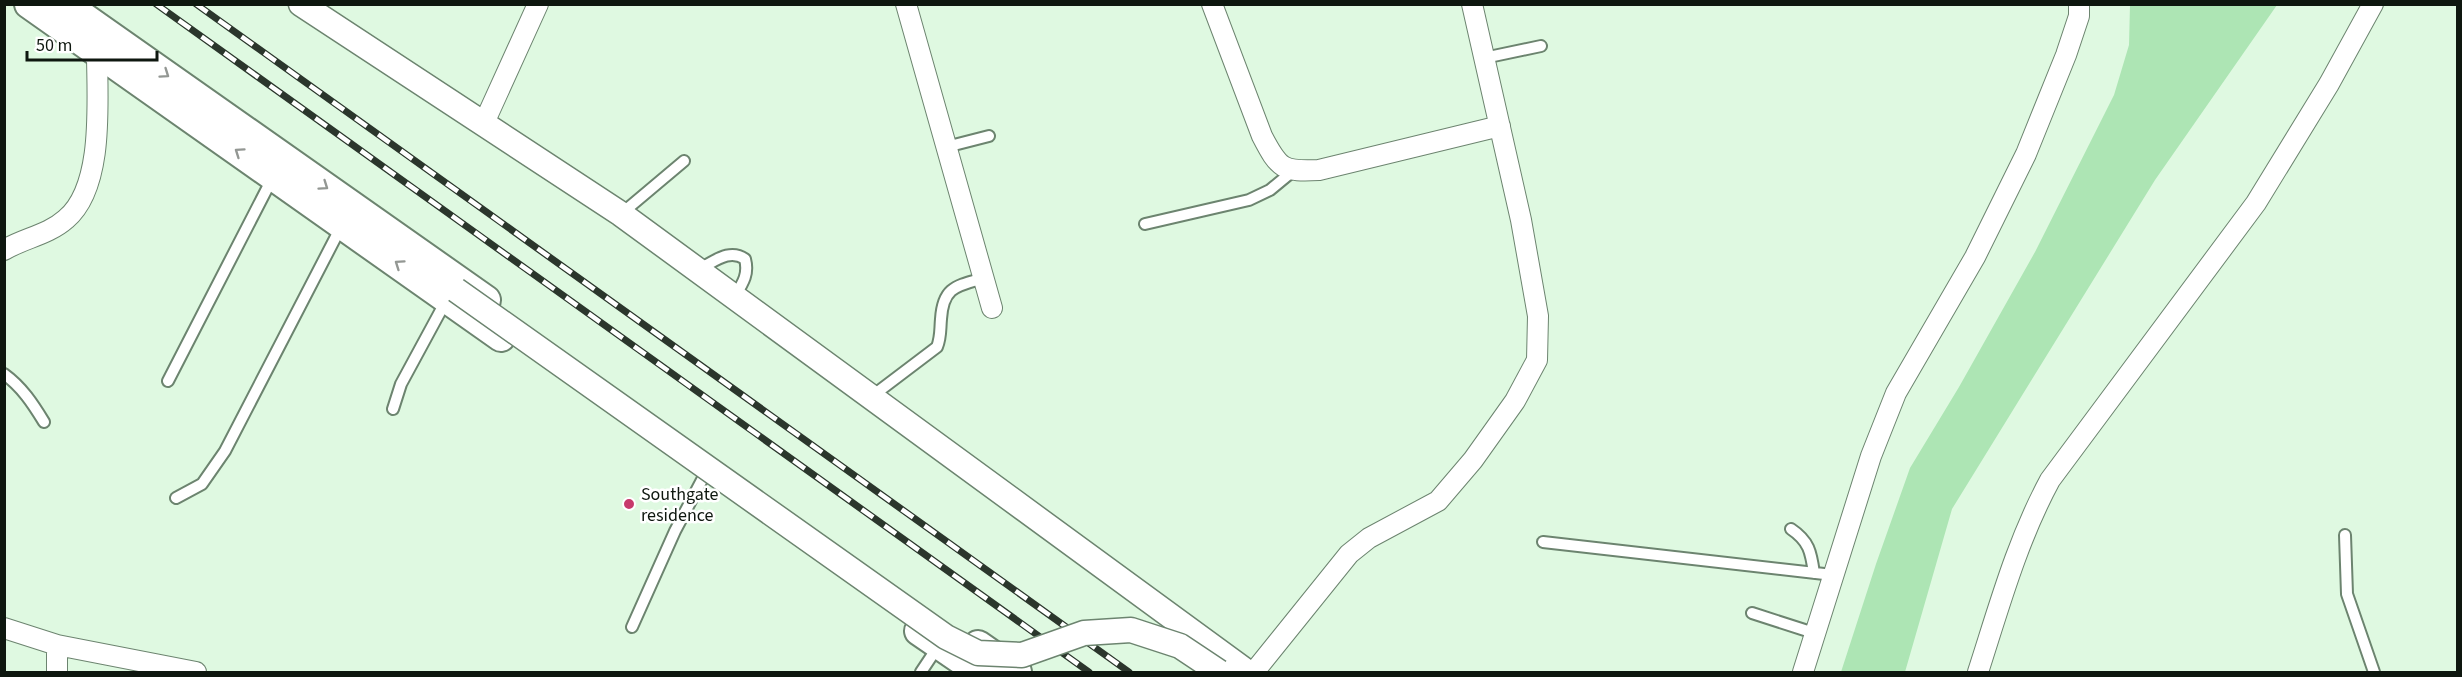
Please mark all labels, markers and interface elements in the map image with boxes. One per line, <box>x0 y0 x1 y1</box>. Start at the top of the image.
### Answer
scale bar <box>27 24 158 62</box>
text: 50 m <box>36 33 72 58</box>
one-way arrow <box>158 67 169 78</box>
one-way arrow <box>235 148 246 159</box>
one-way arrow <box>318 179 329 190</box>
one-way arrow <box>394 260 405 271</box>
place label: Southgate residence <box>641 482 718 528</box>
marker: Southgate residence <box>622 497 636 511</box>

